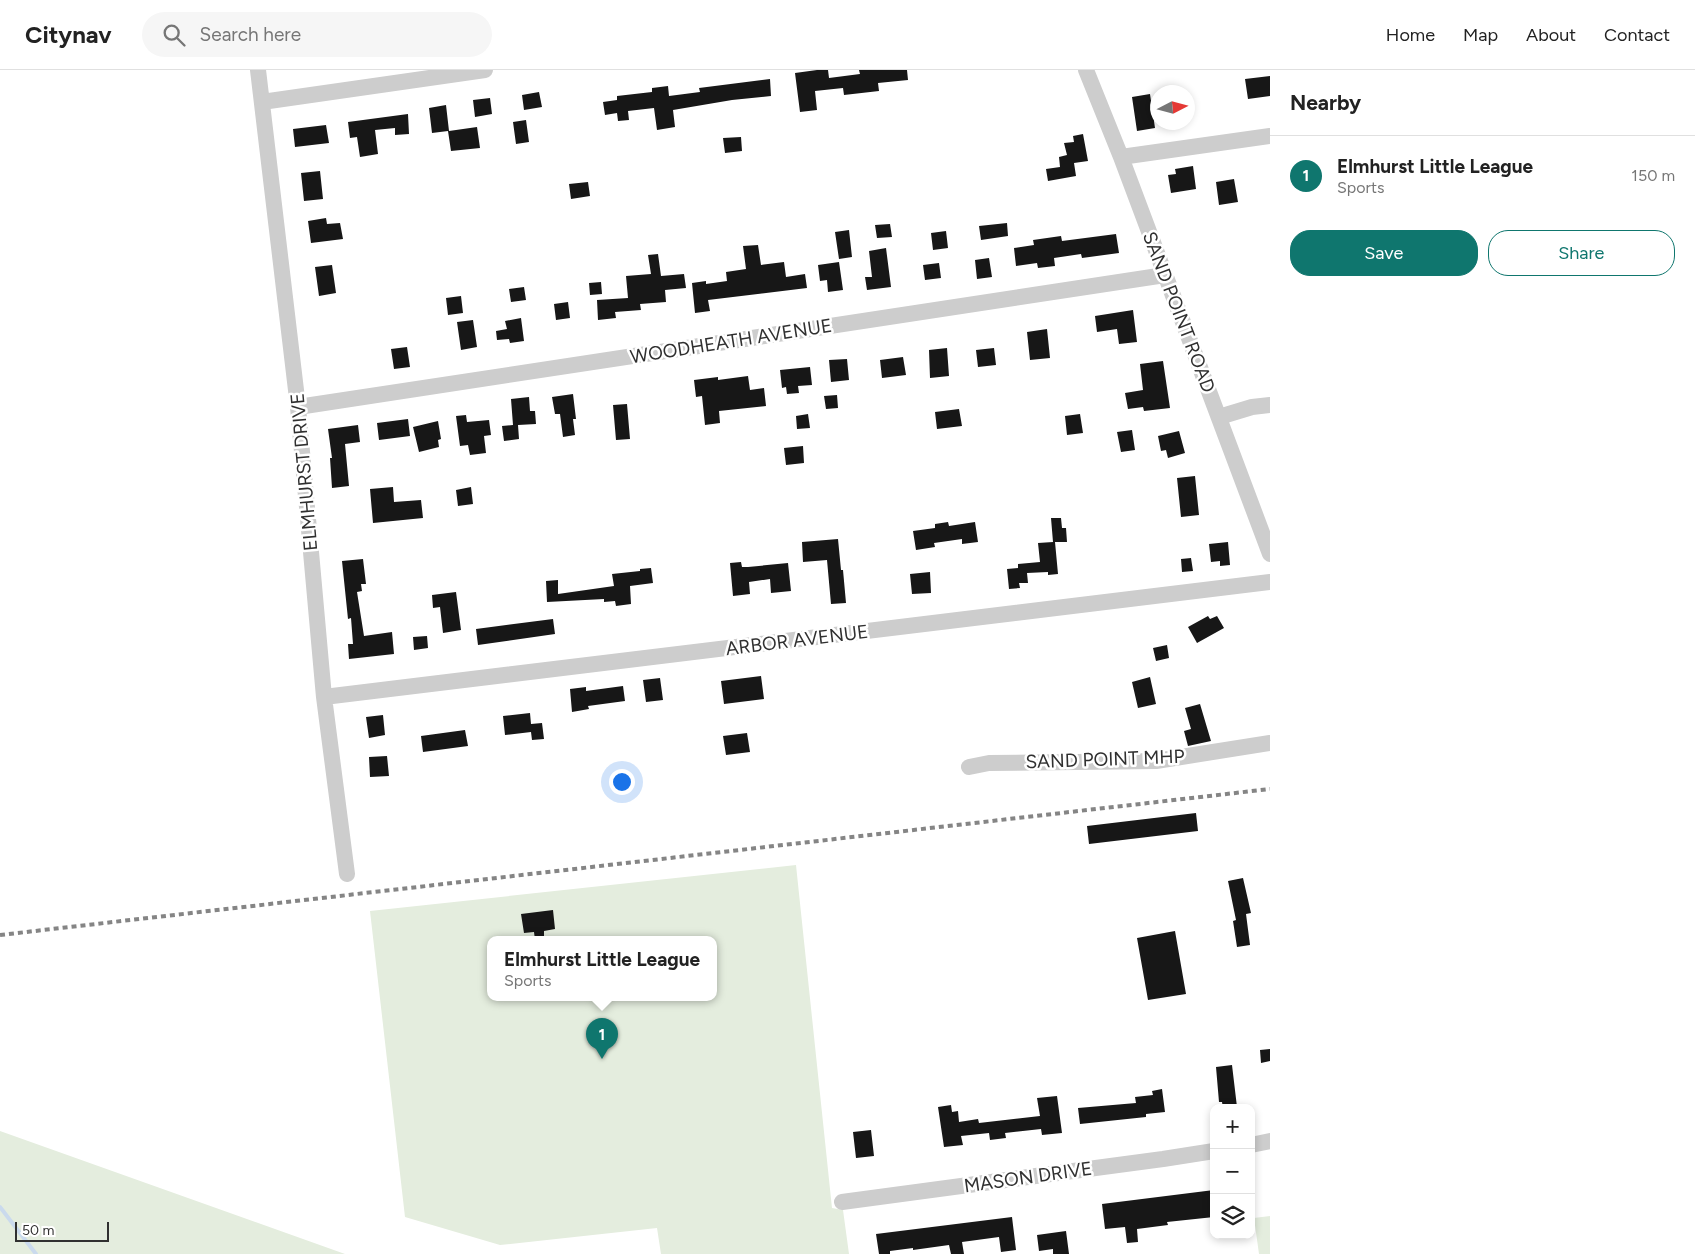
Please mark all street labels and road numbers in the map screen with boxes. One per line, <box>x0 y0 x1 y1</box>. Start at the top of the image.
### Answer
street label: SAND POINT ROAD <box>1138 228 1220 396</box>
street label: WOODHEATH AVENUE <box>628 314 834 368</box>
street label: ELMHURST DRIVE <box>286 392 322 552</box>
street label: ARBOR AVENUE <box>724 620 870 660</box>
street label: SAND POINT MHP <box>1025 745 1185 773</box>
street label: MASON DRIVE <box>962 1157 1094 1197</box>

